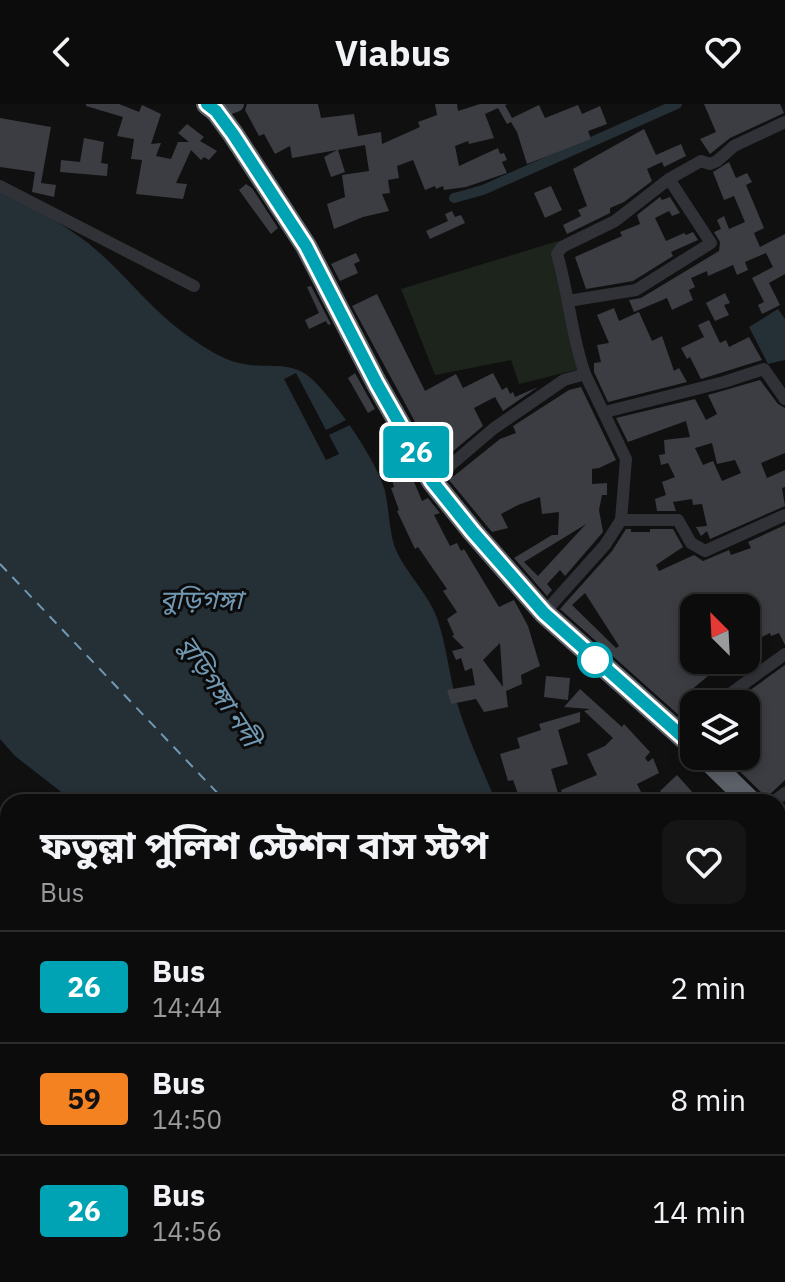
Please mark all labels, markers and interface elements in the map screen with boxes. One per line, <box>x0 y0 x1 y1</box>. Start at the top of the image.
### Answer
text: Viabus <box>335 29 450 76</box>
icon: back <box>40 30 84 74</box>
icon: heart <box>701 30 745 74</box>
line badge: 26 <box>380 426 452 478</box>
text: 26 <box>399 433 433 470</box>
water label: বুড়িগঙ্গা <box>160 582 247 616</box>
north arrow <box>680 594 760 674</box>
map controls <box>680 594 760 770</box>
water label: বুড়িগঙ্গা নদী <box>171 629 271 757</box>
unlabelled marker <box>578 643 612 677</box>
button: layers <box>680 690 760 770</box>
text: ফতুল্লা পুলিশ স্টেশন বাস স্টপ <box>40 820 488 869</box>
button: heart <box>662 820 746 904</box>
text: Bus <box>40 875 84 909</box>
text: Bus <box>152 951 205 990</box>
text: 26 <box>67 968 101 1005</box>
text: 2 min <box>670 968 746 1007</box>
text: 14:44 <box>152 990 222 1024</box>
text: Bus <box>152 1063 205 1102</box>
text: 59 <box>67 1080 101 1117</box>
text: 8 min <box>670 1080 746 1119</box>
text: 14:50 <box>152 1102 222 1136</box>
text: Bus <box>152 1175 205 1214</box>
text: 26 <box>67 1192 101 1229</box>
text: 14 min <box>652 1192 746 1231</box>
text: 14:56 <box>152 1214 222 1248</box>

